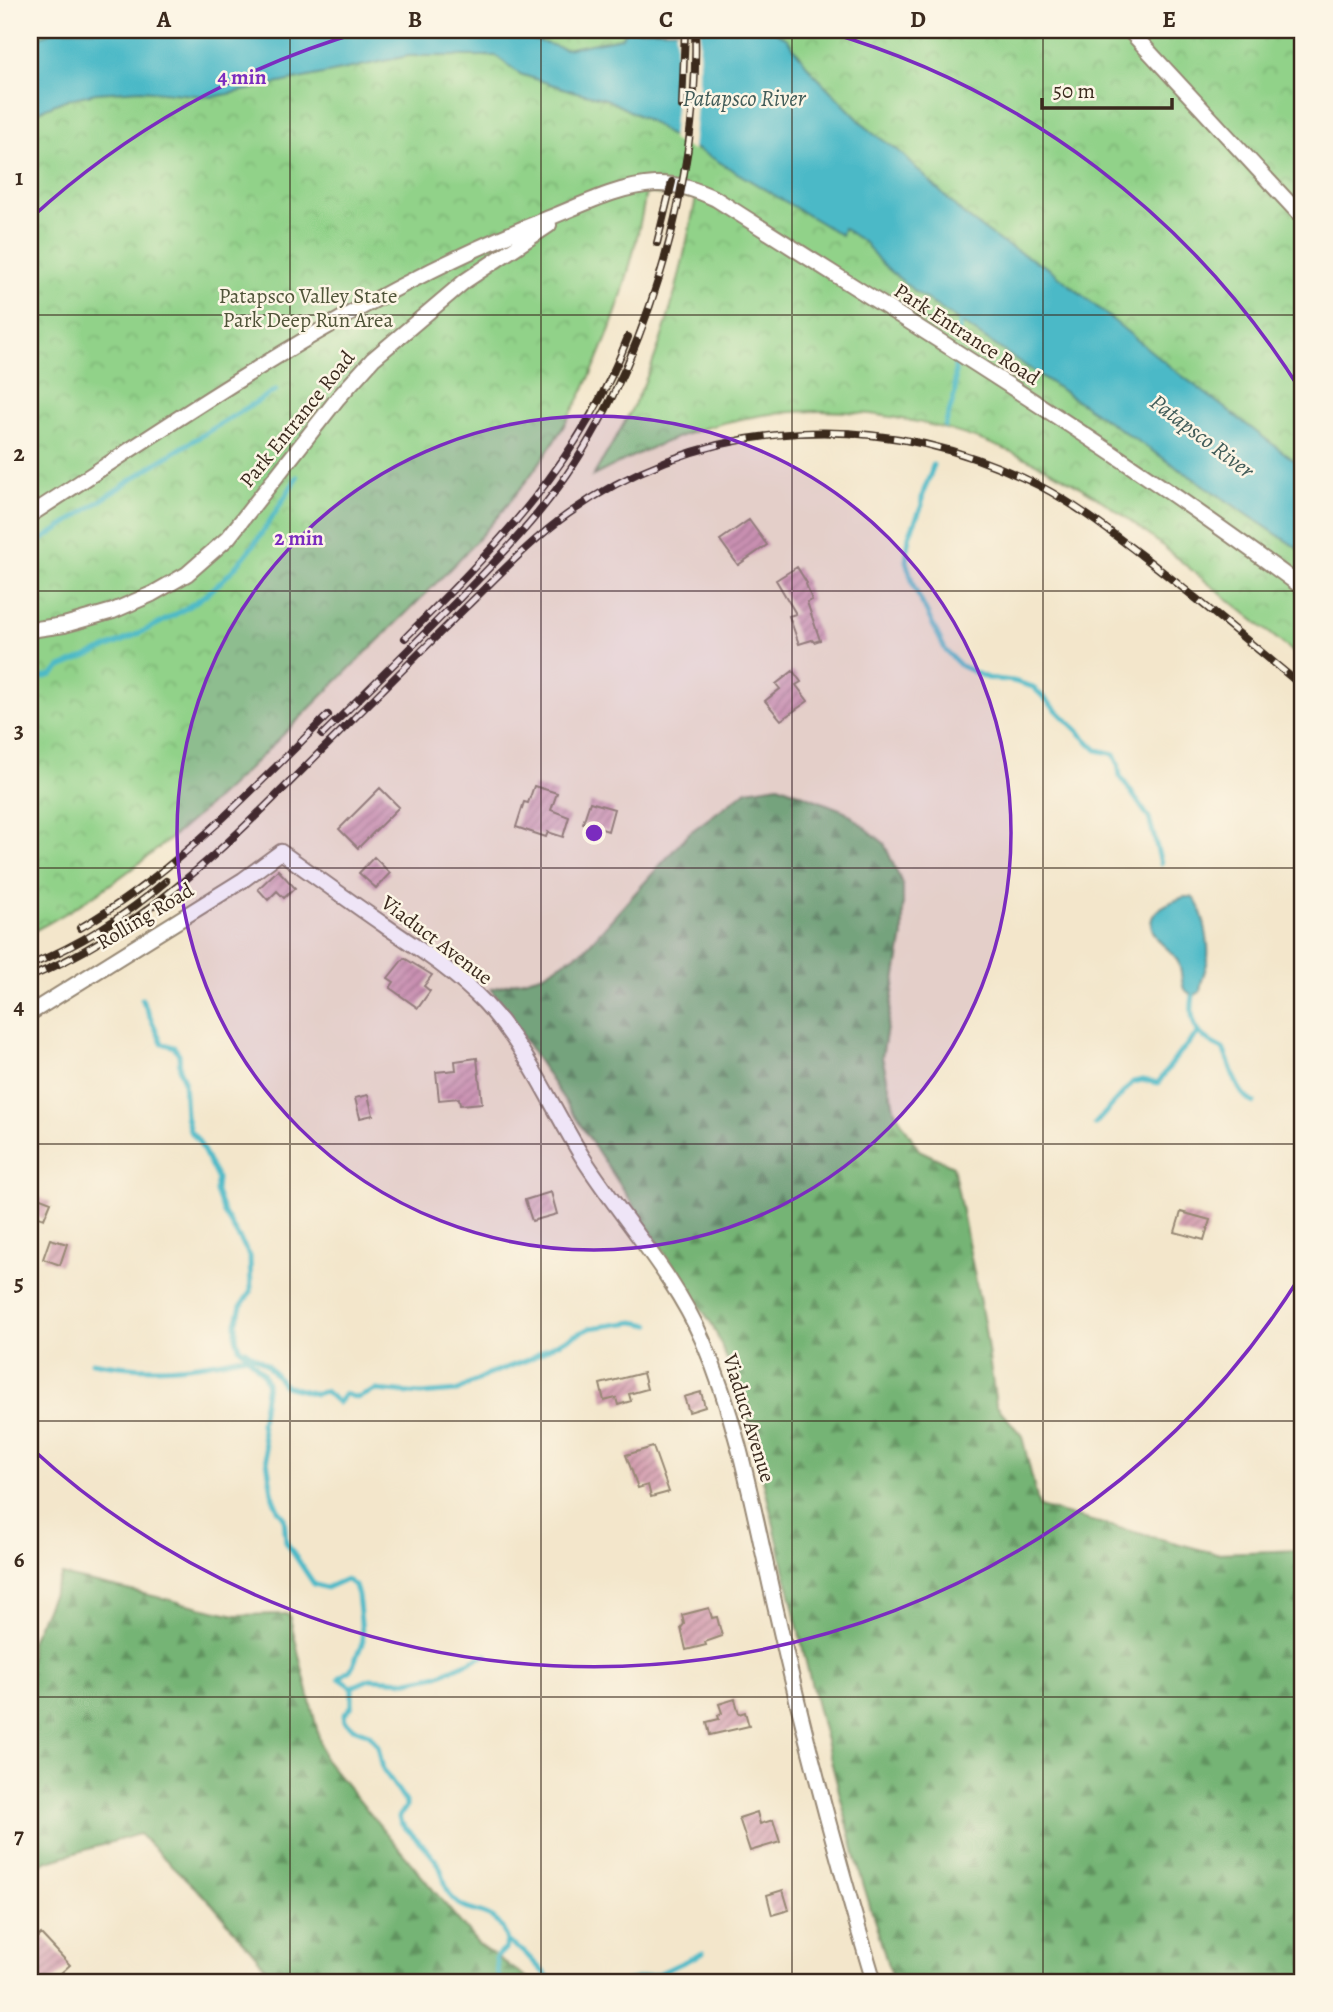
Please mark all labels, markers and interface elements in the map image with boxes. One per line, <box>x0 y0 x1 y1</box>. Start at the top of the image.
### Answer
text: A <box>156 4 172 35</box>
text: B <box>408 4 422 35</box>
text: C <box>659 4 673 35</box>
text: D <box>910 4 926 35</box>
text: E <box>1162 4 1176 35</box>
text: 4 min <box>217 63 267 91</box>
scale bar <box>1042 66 1172 110</box>
text: 50 m <box>1053 77 1095 105</box>
water label: Patapsco River <box>683 83 806 114</box>
text: 1 <box>15 162 23 193</box>
street label: Park Entrance Road <box>889 276 1046 392</box>
park label: Patapsco Valley State Park Deep Run Area <box>219 282 397 334</box>
street label: Park Entrance Road <box>233 344 361 493</box>
water label: Patapsco River <box>1144 387 1261 486</box>
text: 2 <box>13 438 25 469</box>
text: 2 min <box>274 524 324 552</box>
text: 3 <box>14 715 24 746</box>
centre of rings <box>582 821 606 845</box>
street label: Rolling Road <box>91 876 199 956</box>
street label: Viaduct Avenue <box>375 888 498 991</box>
text: 4 <box>14 991 25 1022</box>
text: 5 <box>14 1267 24 1298</box>
street label: Viaduct Avenue <box>716 1349 782 1486</box>
text: 6 <box>14 1544 25 1575</box>
text: 7 <box>14 1820 24 1851</box>

